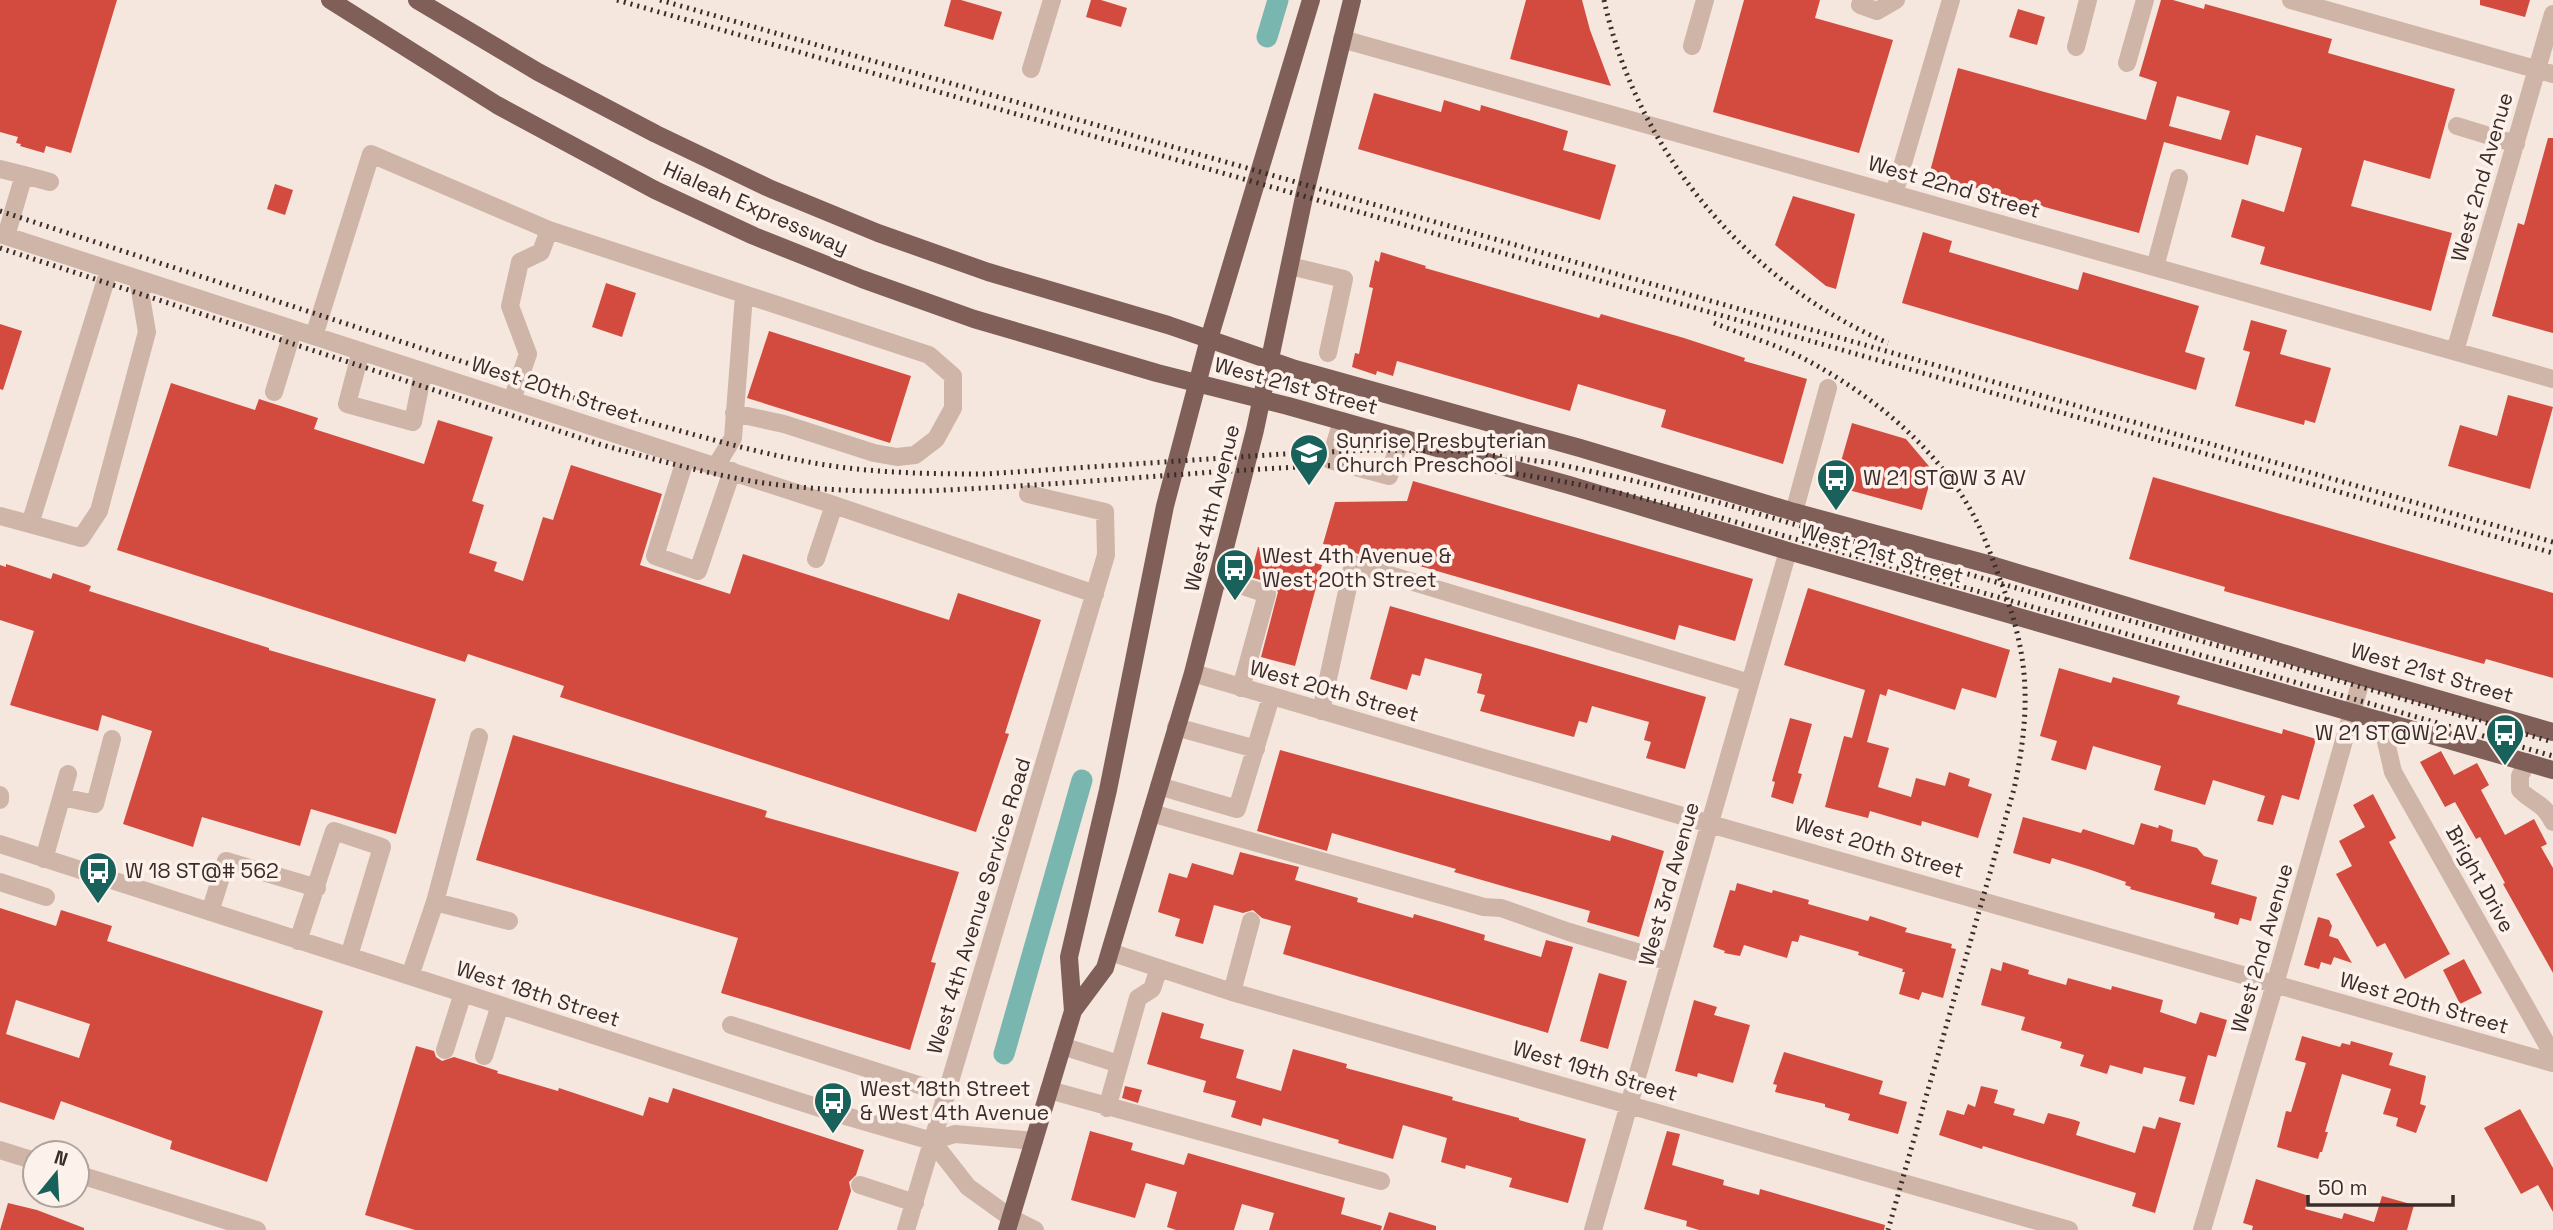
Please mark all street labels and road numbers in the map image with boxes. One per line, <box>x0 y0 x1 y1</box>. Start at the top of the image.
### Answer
street label: West 2nd Avenue <box>2444 89 2519 265</box>
street label: West 22nd Street <box>1865 149 2043 224</box>
street label: Hialeah Expressway <box>659 155 853 261</box>
street label: West 20th Street <box>468 350 642 429</box>
street label: West 21st Street <box>1212 351 1381 420</box>
street label: West 4th Avenue <box>1178 421 1245 594</box>
street label: West 21st Street <box>1798 516 1967 589</box>
street label: West 21st Street <box>2348 636 2517 709</box>
street label: West 20th Street <box>1246 653 1422 728</box>
street label: West 4th Avenue Service Road <box>921 754 1037 1057</box>
street label: West 3rd Avenue <box>1632 799 1705 969</box>
street label: West 20th Street <box>1791 809 1967 884</box>
street label: Bright Drive <box>2440 820 2521 937</box>
street label: West 2nd Avenue <box>2224 860 2299 1036</box>
street label: West 18th Street <box>453 954 623 1033</box>
street label: West 20th Street <box>2336 965 2512 1040</box>
street label: West 19th Street <box>1510 1034 1681 1107</box>

